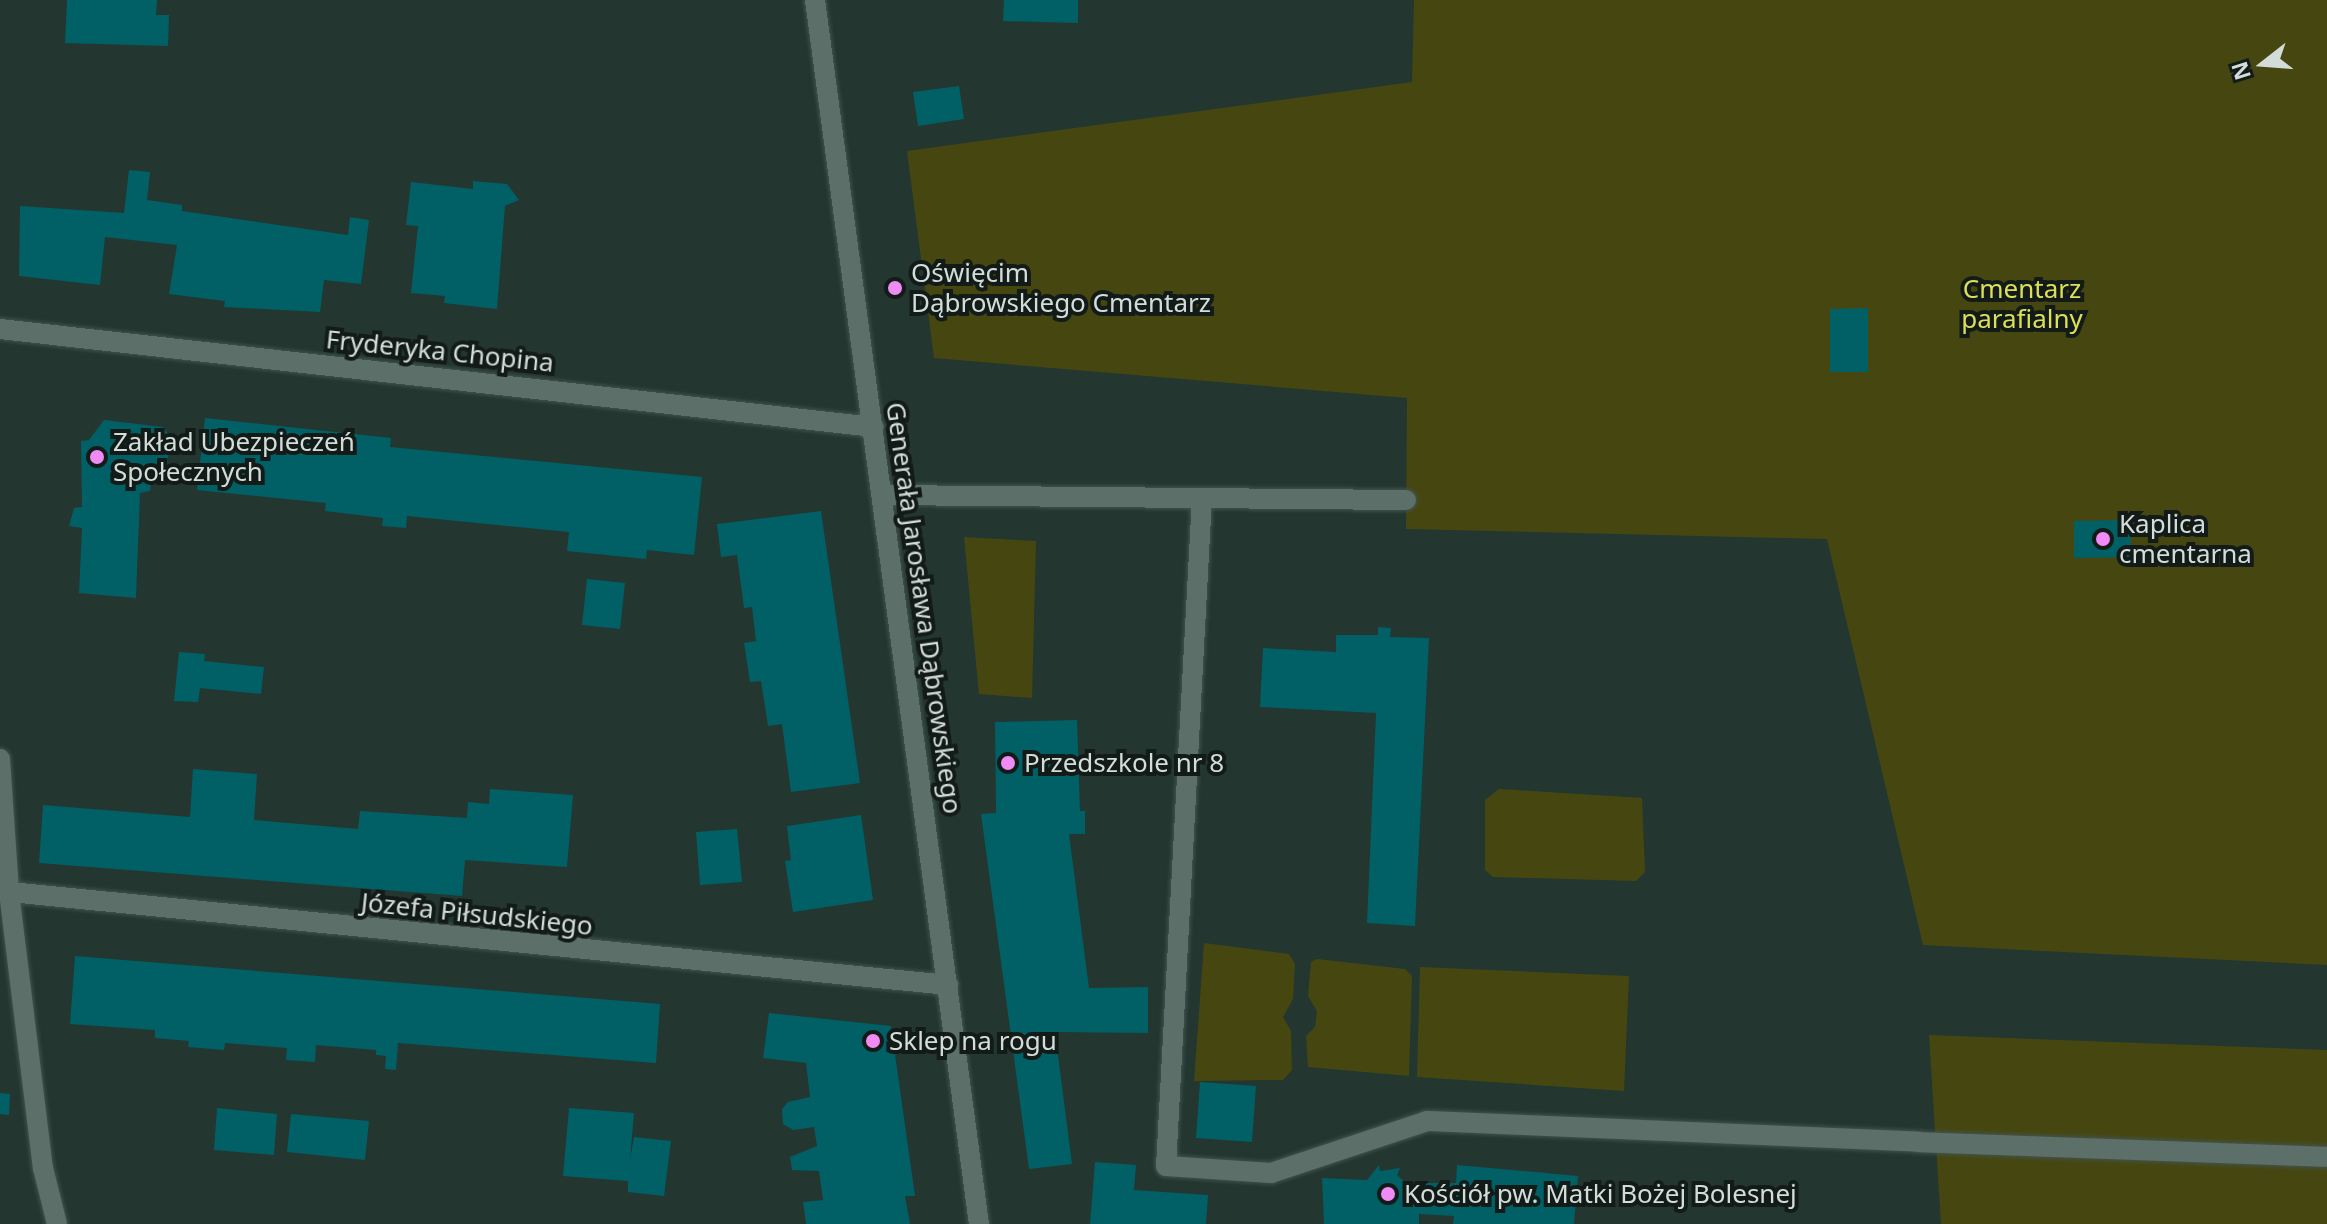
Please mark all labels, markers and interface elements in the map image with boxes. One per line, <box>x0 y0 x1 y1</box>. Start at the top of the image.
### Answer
north arrow <box>2223 24 2303 104</box>
text: N <box>2223 58 2257 84</box>
place label: Oświęcim Dąbrowskiego Cmentarz <box>911 257 1211 318</box>
park label: Cmentarz parafialny <box>1961 273 2083 334</box>
marker: Oświęcim Dąbrowskiego Cmentarz <box>886 279 904 297</box>
street label: Fryderyka Chopina <box>325 324 555 378</box>
street label: Generała Jarosława Dąbrowskiego <box>880 400 968 816</box>
place label: Zakład Ubezpieczeń Społecznych <box>113 426 355 488</box>
marker: Zakład Ubezpieczeń Społecznych <box>88 448 106 466</box>
place label: Kaplica cmentarna <box>2119 508 2252 570</box>
marker: Kaplica cmentarna <box>2094 530 2112 548</box>
place label: Przedszkole nr 8 <box>1024 747 1224 779</box>
marker: Przedszkole nr 8 <box>999 754 1017 772</box>
street label: Józefa Piłsudskiego <box>360 886 594 942</box>
place label: Sklep na rogu <box>889 1025 1057 1057</box>
marker: Sklep na rogu <box>864 1032 882 1050</box>
place label: Kościół pw. Matki Bożej Bolesnej <box>1404 1178 1797 1210</box>
marker: Kościół pw. Matki Bożej Bolesnej <box>1379 1185 1397 1203</box>

